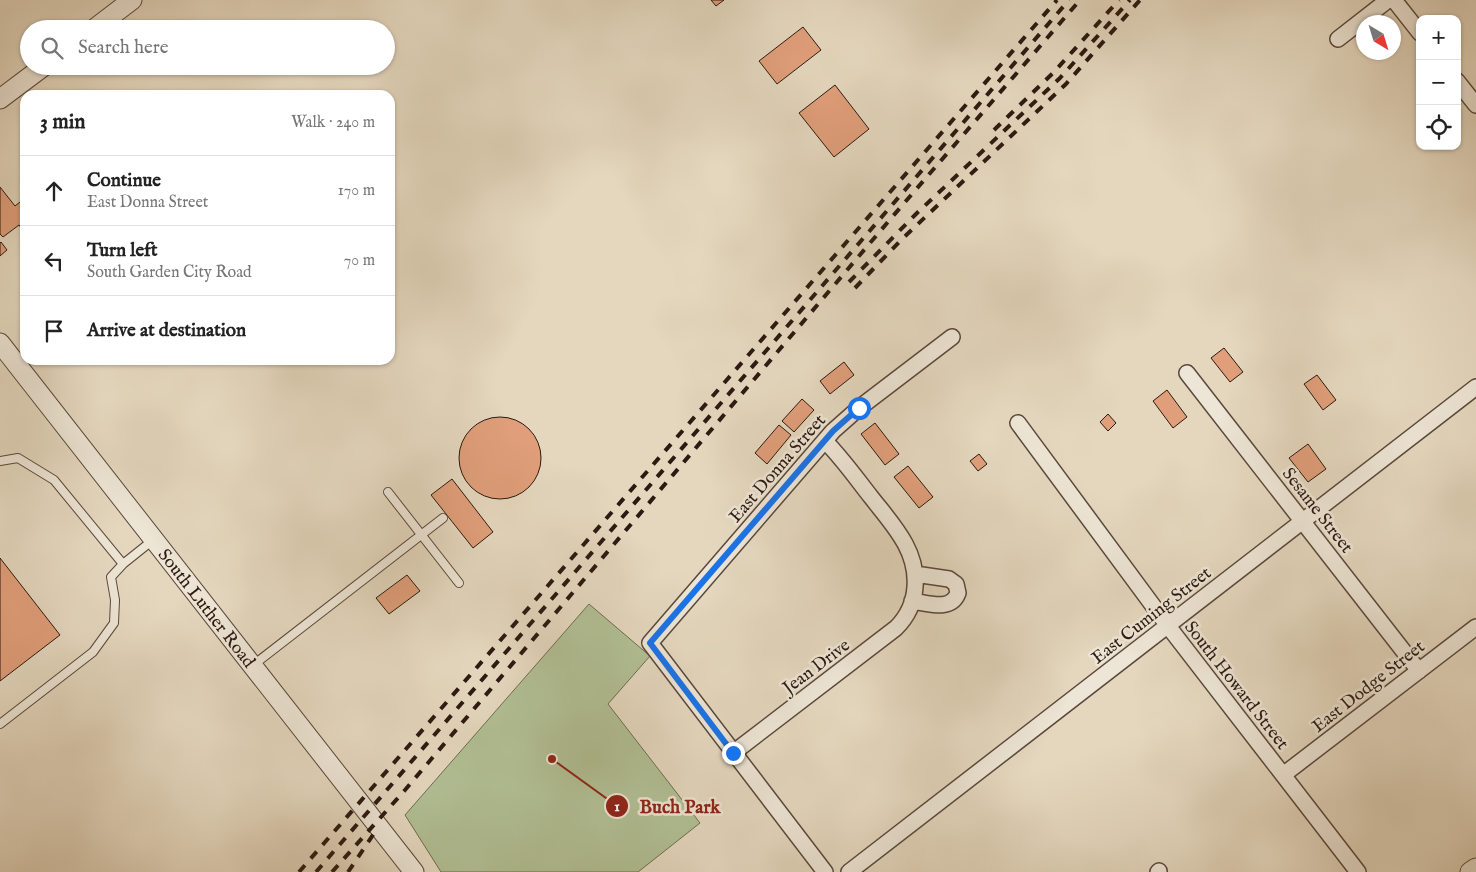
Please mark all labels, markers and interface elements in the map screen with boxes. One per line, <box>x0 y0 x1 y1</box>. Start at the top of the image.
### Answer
north arrow <box>1356 15 1401 60</box>
map controls <box>1416 15 1461 150</box>
button: + <box>1416 15 1461 60</box>
search box <box>20 20 395 75</box>
icon: search <box>38 34 66 62</box>
text: Search here <box>78 36 169 60</box>
button: − <box>1416 60 1461 105</box>
button: locate <box>1416 105 1461 150</box>
text: 3 min <box>40 109 85 136</box>
text: Walk · 240 m <box>291 113 375 133</box>
text: Continue <box>87 169 161 193</box>
icon: ahead <box>40 177 68 205</box>
text: 170 m <box>338 181 375 201</box>
text: East Donna Street <box>87 193 208 213</box>
text: Turn left <box>87 239 158 263</box>
icon: left <box>40 247 68 275</box>
text: 70 m <box>344 251 375 271</box>
text: South Garden City Road <box>87 263 252 283</box>
icon: arrive <box>40 317 68 345</box>
text: Arrive at destination <box>87 319 246 343</box>
route start <box>848 397 871 420</box>
street label: East Donna Street <box>725 410 832 528</box>
street label: Sesame Street <box>1276 464 1357 558</box>
street label: South Luther Road <box>152 545 260 674</box>
street label: East Cuming Street <box>1087 562 1216 670</box>
street label: South Howard Street <box>1178 617 1293 755</box>
street label: Jean Drive <box>777 634 855 701</box>
street label: East Dodge Street <box>1308 636 1430 738</box>
route end <box>722 742 745 765</box>
callout: Buch Park <box>605 789 731 823</box>
text: Buch Park <box>640 796 721 820</box>
text: 1 <box>614 797 620 816</box>

